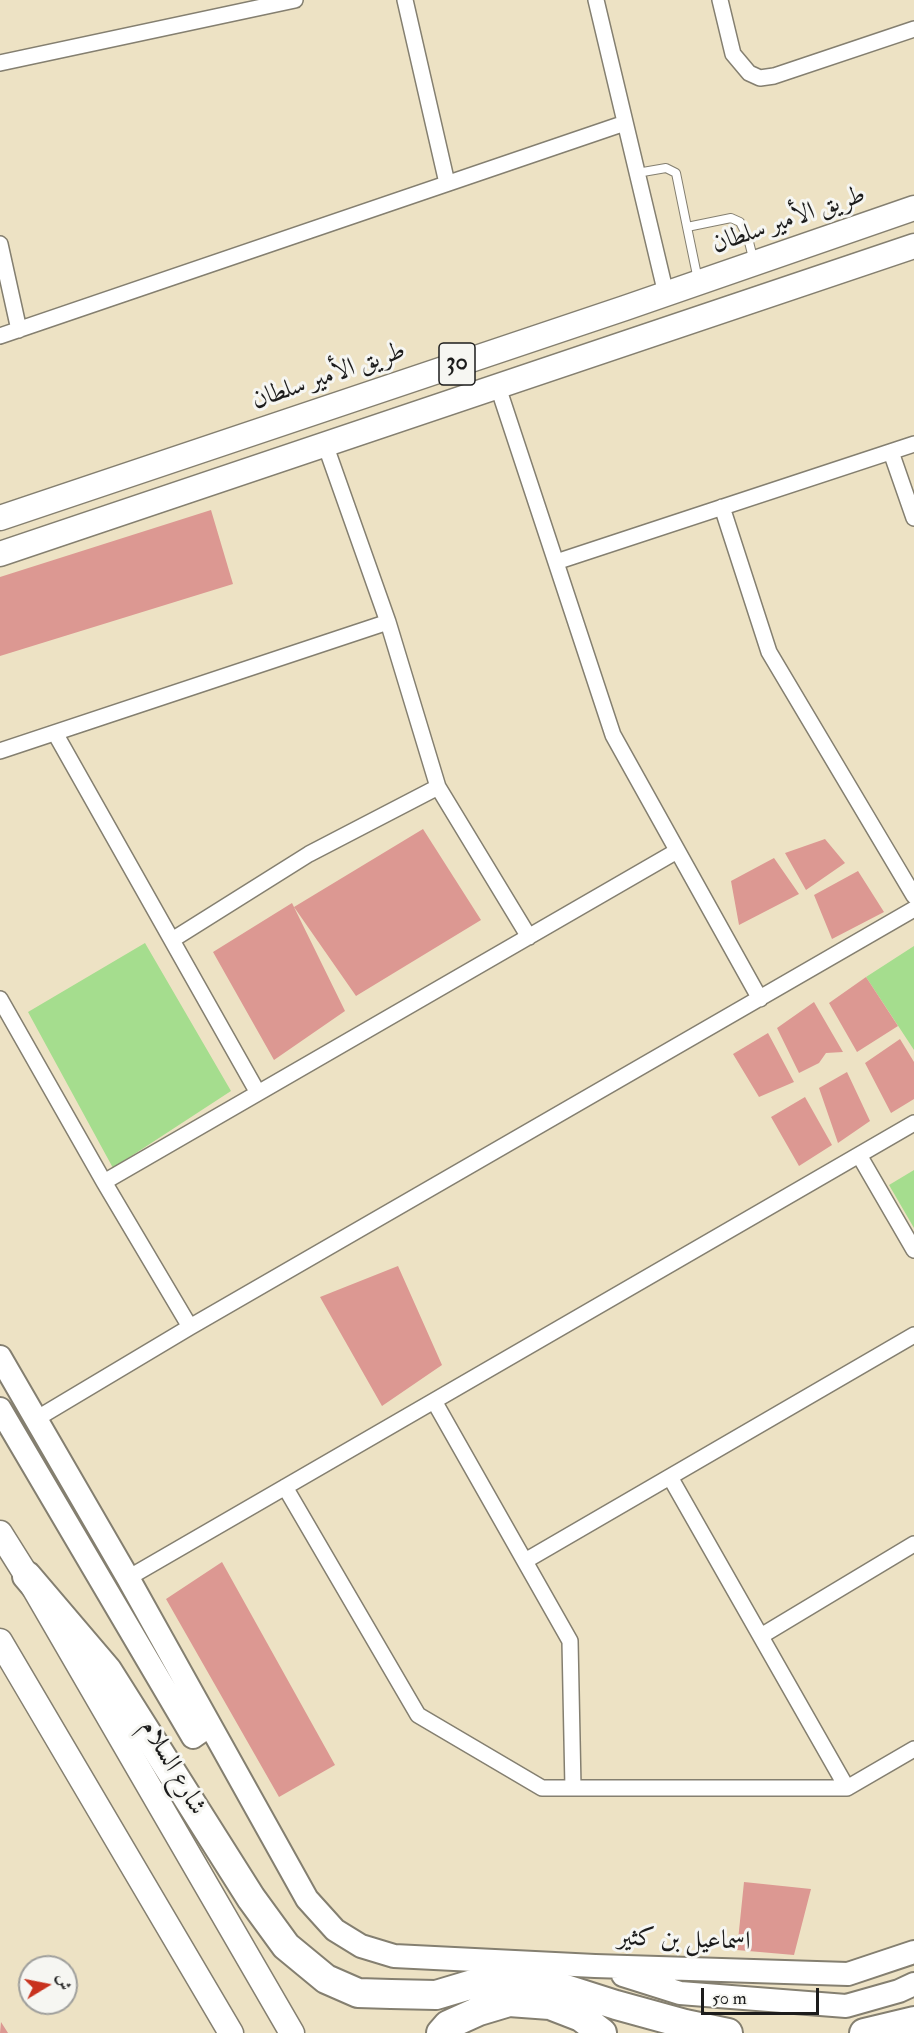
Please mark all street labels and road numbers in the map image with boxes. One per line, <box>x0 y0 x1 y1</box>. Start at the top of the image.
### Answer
street label: طريق الأمير سلطان <box>708 180 870 262</box>
street label: طريق الأمير سلطان <box>248 336 410 418</box>
road number: 30 <box>439 343 475 385</box>
street label: شارع السلام <box>132 1715 212 1821</box>
street label: اسماعيل بن كثير <box>617 1923 751 1959</box>

